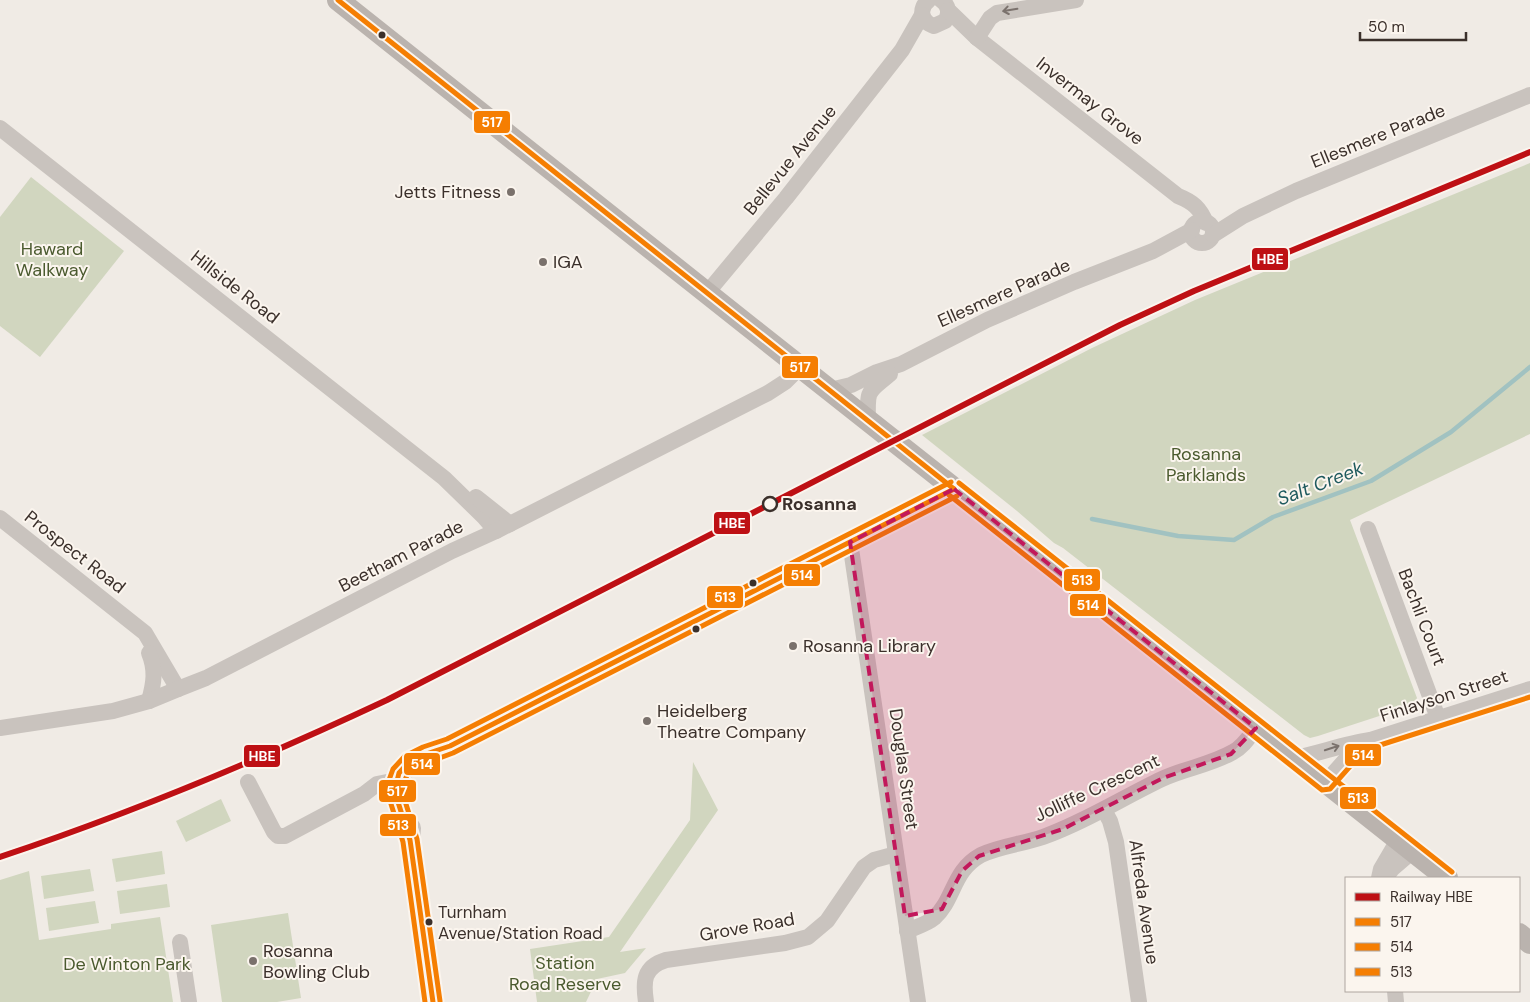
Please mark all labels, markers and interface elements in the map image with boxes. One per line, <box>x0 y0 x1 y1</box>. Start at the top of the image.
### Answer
one-way arrow <box>1003 6 1019 16</box>
scale bar <box>1360 10 1466 42</box>
text: 50 m <box>1368 17 1405 37</box>
unlabelled marker <box>377 30 387 40</box>
street label: Invermay Grove <box>1031 51 1149 151</box>
street label: Ellesmere Parade <box>1307 98 1449 174</box>
street label: Bellevue Avenue <box>738 100 842 220</box>
line badge: 517 <box>473 110 511 134</box>
text: 517 <box>481 113 503 131</box>
place label: Jetts Fitness <box>394 180 501 204</box>
marker: Jetts Fitness <box>505 186 517 198</box>
park label: Haward Walkway <box>16 237 88 282</box>
street label: Hillside Road <box>186 245 284 329</box>
line badge: HBE <box>1251 247 1289 271</box>
place label: IGA <box>553 250 583 274</box>
text: HBE <box>1256 250 1284 268</box>
street label: Ellesmere Parade <box>934 253 1074 333</box>
marker: IGA <box>537 256 549 268</box>
line badge: 517 <box>781 355 819 379</box>
text: 517 <box>789 358 811 376</box>
park label: Rosanna Parklands <box>1166 442 1246 487</box>
water label: Salt Creek <box>1274 456 1367 511</box>
place label: Rosanna <box>782 492 857 516</box>
marker: Rosanna <box>762 496 778 512</box>
street label: Prospect Road <box>20 505 130 599</box>
line badge: HBE <box>713 511 751 535</box>
street label: Beetham Parade <box>335 514 467 598</box>
text: HBE <box>718 514 746 532</box>
line badge: 514 <box>783 563 821 587</box>
street label: Bachli Court <box>1393 565 1451 669</box>
text: 514 <box>791 566 813 584</box>
line badge: 513 <box>1063 568 1101 592</box>
text: 513 <box>1071 571 1093 589</box>
unlabelled marker <box>748 578 758 588</box>
line badge: 513 <box>706 585 744 609</box>
text: 513 <box>714 588 736 606</box>
line badge: 514 <box>1069 593 1107 617</box>
text: 514 <box>1077 596 1099 614</box>
unlabelled marker <box>691 624 701 634</box>
place label: Rosanna Library <box>803 634 936 658</box>
marker: Rosanna Library <box>787 640 799 652</box>
street label: Finlayson Street <box>1377 664 1511 728</box>
place label: Heidelberg Theatre Company <box>657 699 806 744</box>
street label: Douglas Street <box>884 707 924 831</box>
marker: Heidelberg Theatre Company <box>641 715 653 727</box>
one-way arrow <box>1324 743 1340 753</box>
line badge: 514 <box>1344 743 1382 767</box>
line badge: HBE <box>243 744 281 768</box>
text: 514 <box>1352 746 1374 764</box>
text: HBE <box>248 747 276 765</box>
street label: Jolliffe Crescent <box>1031 749 1163 827</box>
line badge: 514 <box>403 752 441 776</box>
text: 514 <box>411 755 433 773</box>
line badge: 517 <box>378 779 417 803</box>
text: 517 <box>386 782 408 800</box>
line badge: 513 <box>1339 786 1377 810</box>
text: 513 <box>1347 789 1369 807</box>
line badge: 513 <box>379 813 417 837</box>
text: 513 <box>387 816 409 834</box>
street label: Alfreda Avenue <box>1123 838 1165 966</box>
legend <box>1345 877 1520 992</box>
text: Railway HBE <box>1390 887 1473 907</box>
place label: Turnham Avenue/Station Road <box>438 901 603 944</box>
street label: Grove Road <box>698 907 796 947</box>
text: 517 <box>1390 912 1412 932</box>
marker: Turnham Avenue/Station Road <box>424 917 434 927</box>
text: 514 <box>1390 937 1413 957</box>
place label: Rosanna Bowling Club <box>263 939 370 984</box>
park label: Station Road Reserve <box>509 951 621 996</box>
park label: De Winton Park <box>63 952 191 976</box>
marker: Rosanna Bowling Club <box>247 955 259 967</box>
text: 513 <box>1390 962 1413 982</box>

